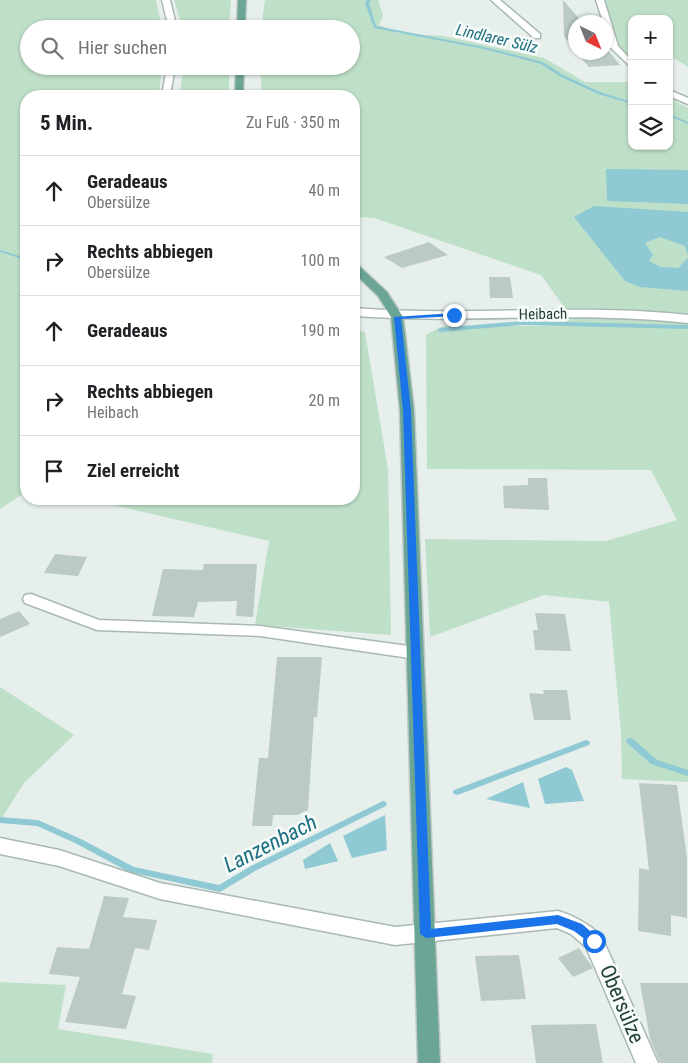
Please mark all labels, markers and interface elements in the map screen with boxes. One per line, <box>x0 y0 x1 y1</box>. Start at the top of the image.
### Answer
north arrow <box>568 15 613 60</box>
map controls <box>628 15 673 150</box>
button: + <box>628 15 673 60</box>
search box <box>20 20 360 75</box>
water label: Lindlarer Sülz <box>454 20 540 57</box>
icon: search <box>38 34 66 62</box>
text: Hier suchen <box>78 36 167 59</box>
button: − <box>628 60 673 105</box>
button: layers <box>628 105 673 150</box>
text: 5 Min. <box>40 111 93 135</box>
text: Zu Fuß · 350 m <box>246 113 340 132</box>
text: Geradeaus <box>87 170 168 193</box>
icon: ahead <box>40 177 68 205</box>
text: 40 m <box>308 181 340 200</box>
text: Obersülze <box>87 193 150 212</box>
text: Rechts abbiegen <box>87 240 213 263</box>
icon: right <box>40 247 68 275</box>
text: 100 m <box>301 251 340 270</box>
text: Obersülze <box>87 263 150 282</box>
route end <box>443 304 466 327</box>
street label: Heibach <box>519 305 567 323</box>
icon: ahead <box>40 317 68 345</box>
text: Geradeaus <box>87 319 168 342</box>
text: 190 m <box>301 321 340 340</box>
text: Rechts abbiegen <box>87 380 213 403</box>
icon: right <box>40 387 68 415</box>
text: 20 m <box>308 391 340 410</box>
text: Heibach <box>87 403 139 422</box>
icon: arrive <box>40 457 68 485</box>
text: Ziel erreicht <box>87 459 179 482</box>
water label: Lanzenbach <box>219 809 321 878</box>
route start <box>583 930 606 953</box>
street label: Obersülze <box>595 961 649 1047</box>

